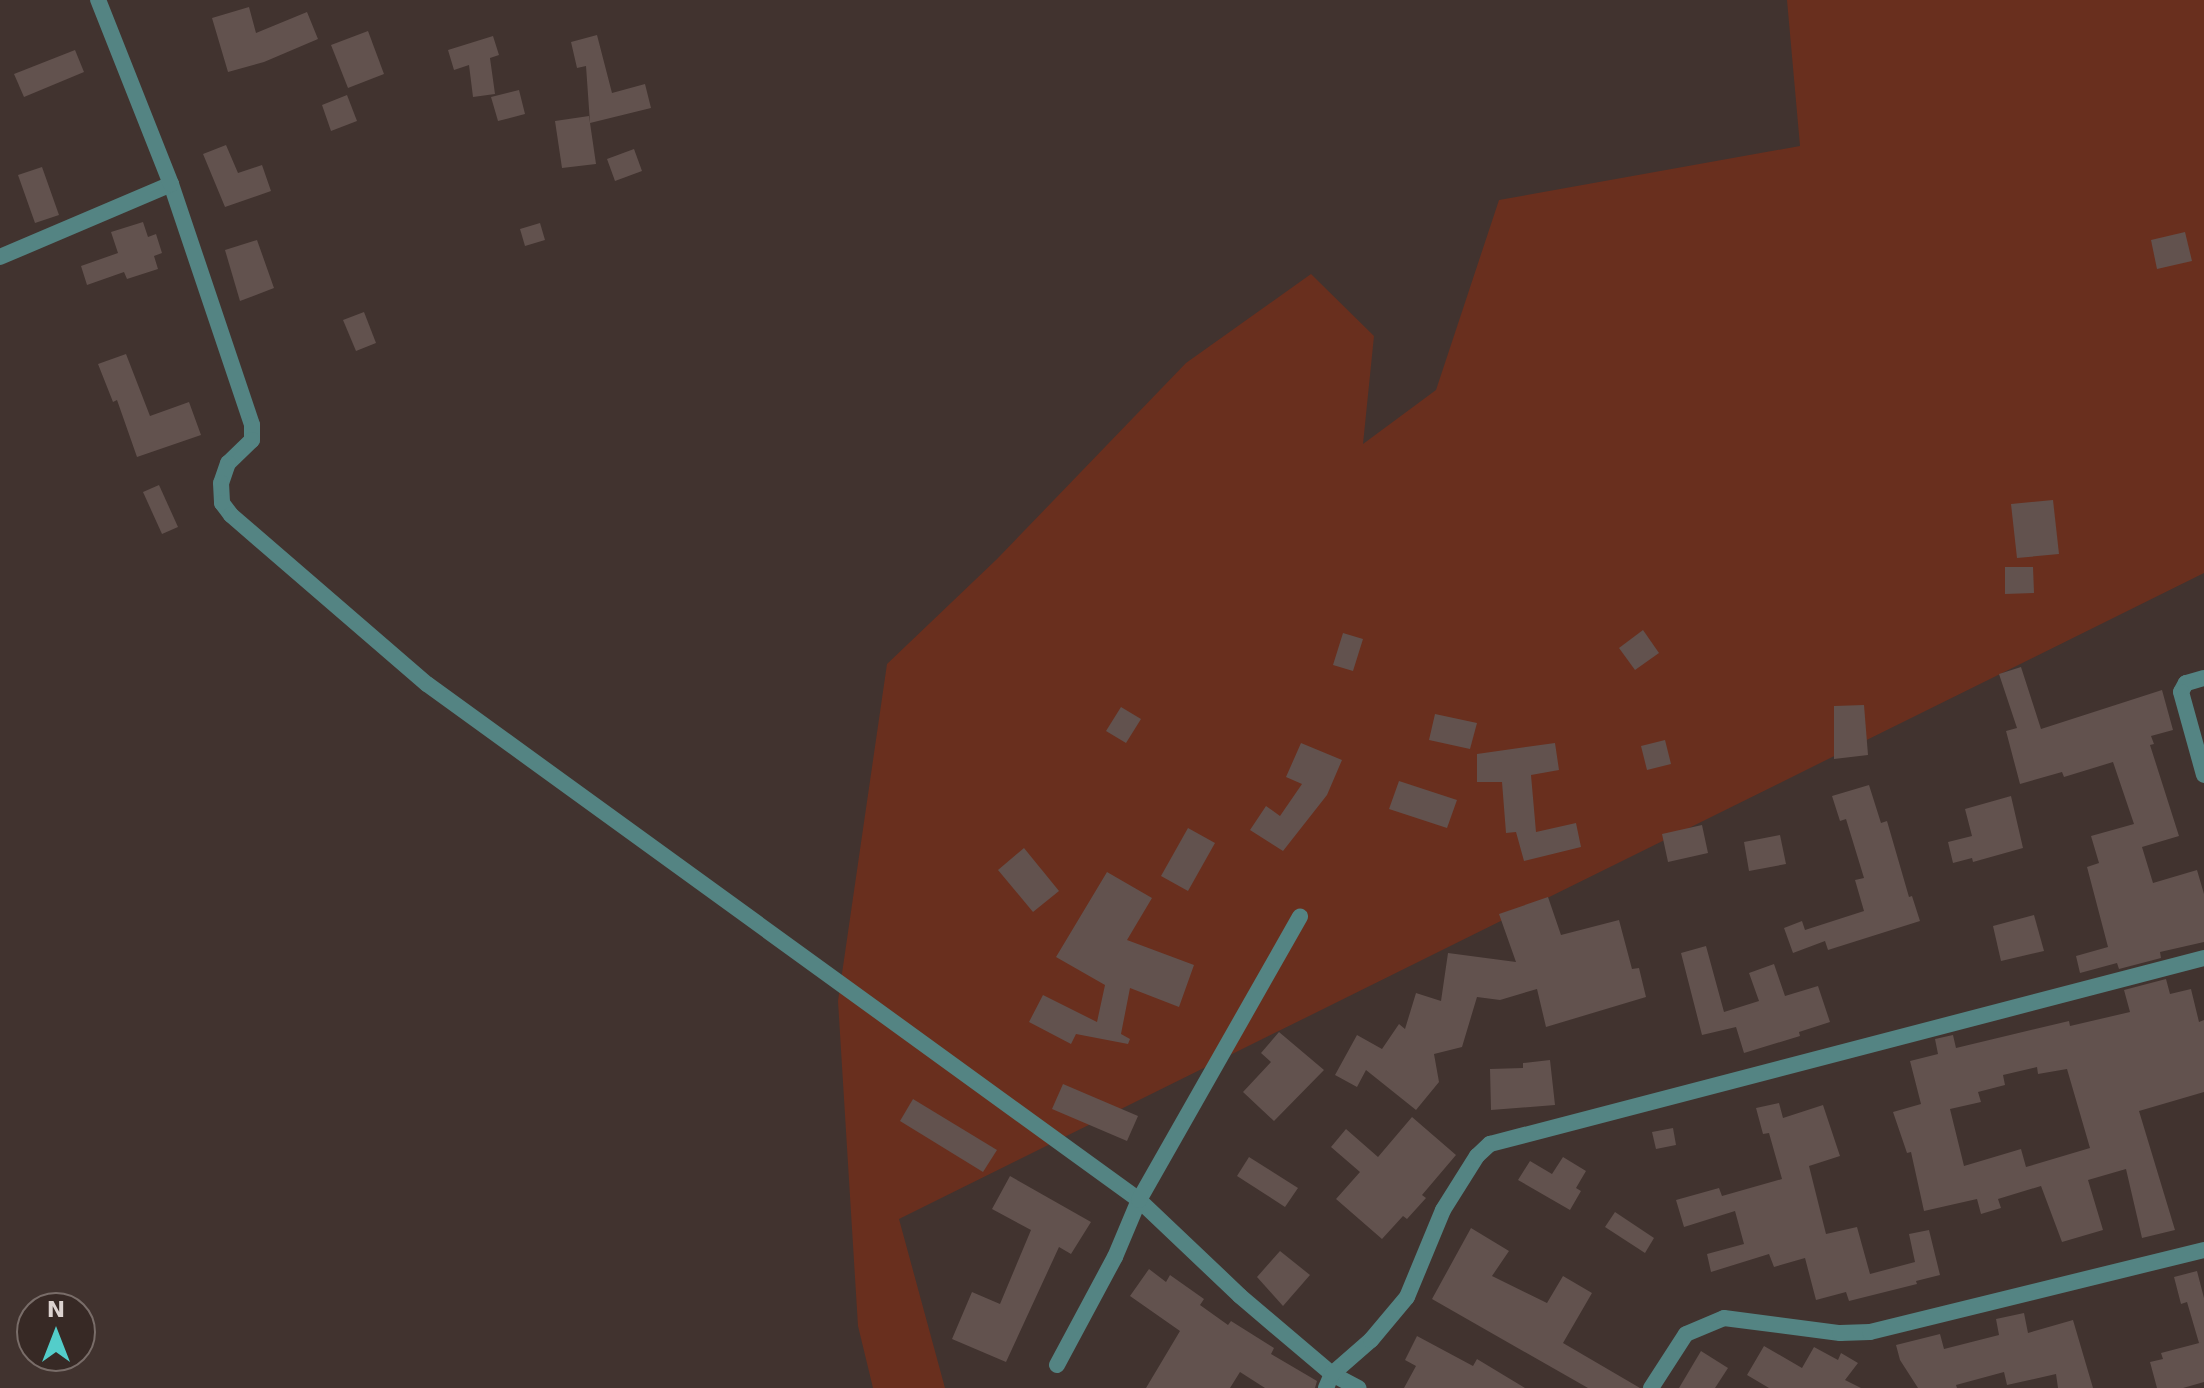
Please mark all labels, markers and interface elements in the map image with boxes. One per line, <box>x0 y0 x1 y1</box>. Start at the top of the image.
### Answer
north arrow <box>16 1292 96 1372</box>
text: N <box>47 1297 65 1322</box>

